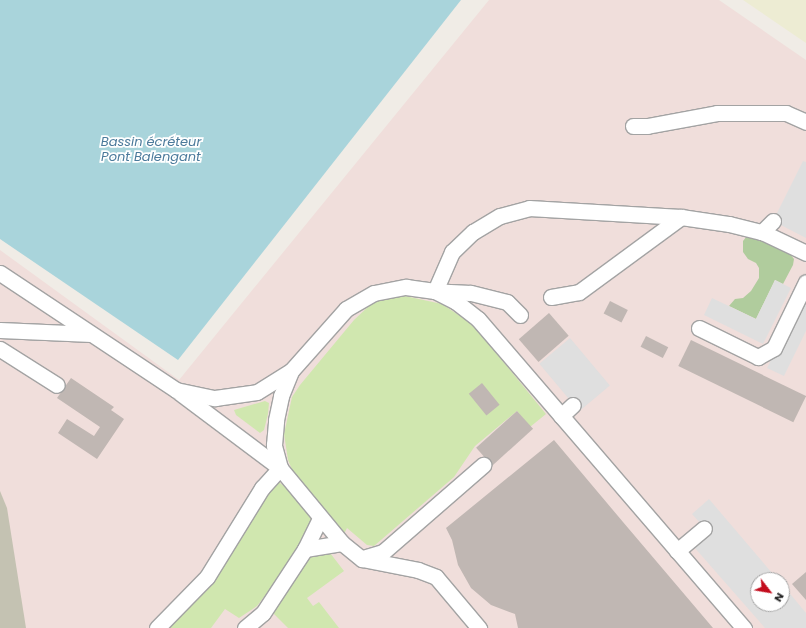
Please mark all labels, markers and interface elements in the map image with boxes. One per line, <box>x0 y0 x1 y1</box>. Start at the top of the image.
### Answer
water label: Bassin écréteur Pont Balengant <box>101 135 201 166</box>
north arrow <box>750 572 790 612</box>
text: N <box>770 590 788 605</box>

